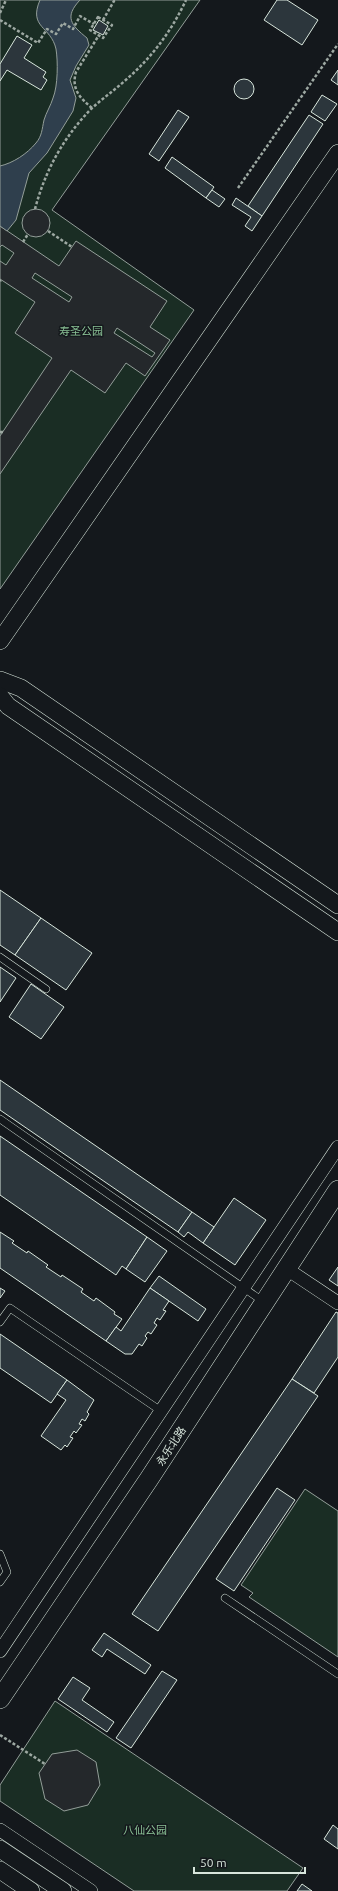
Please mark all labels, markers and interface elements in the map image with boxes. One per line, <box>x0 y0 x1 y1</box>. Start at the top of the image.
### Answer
park label: 寿圣公园 <box>59 325 103 337</box>
street label: 永乐北路 <box>154 1424 188 1468</box>
park label: 八仙公园 <box>123 1824 167 1836</box>
scale bar <box>194 1849 305 1875</box>
text: 50 m <box>200 1856 227 1869</box>

